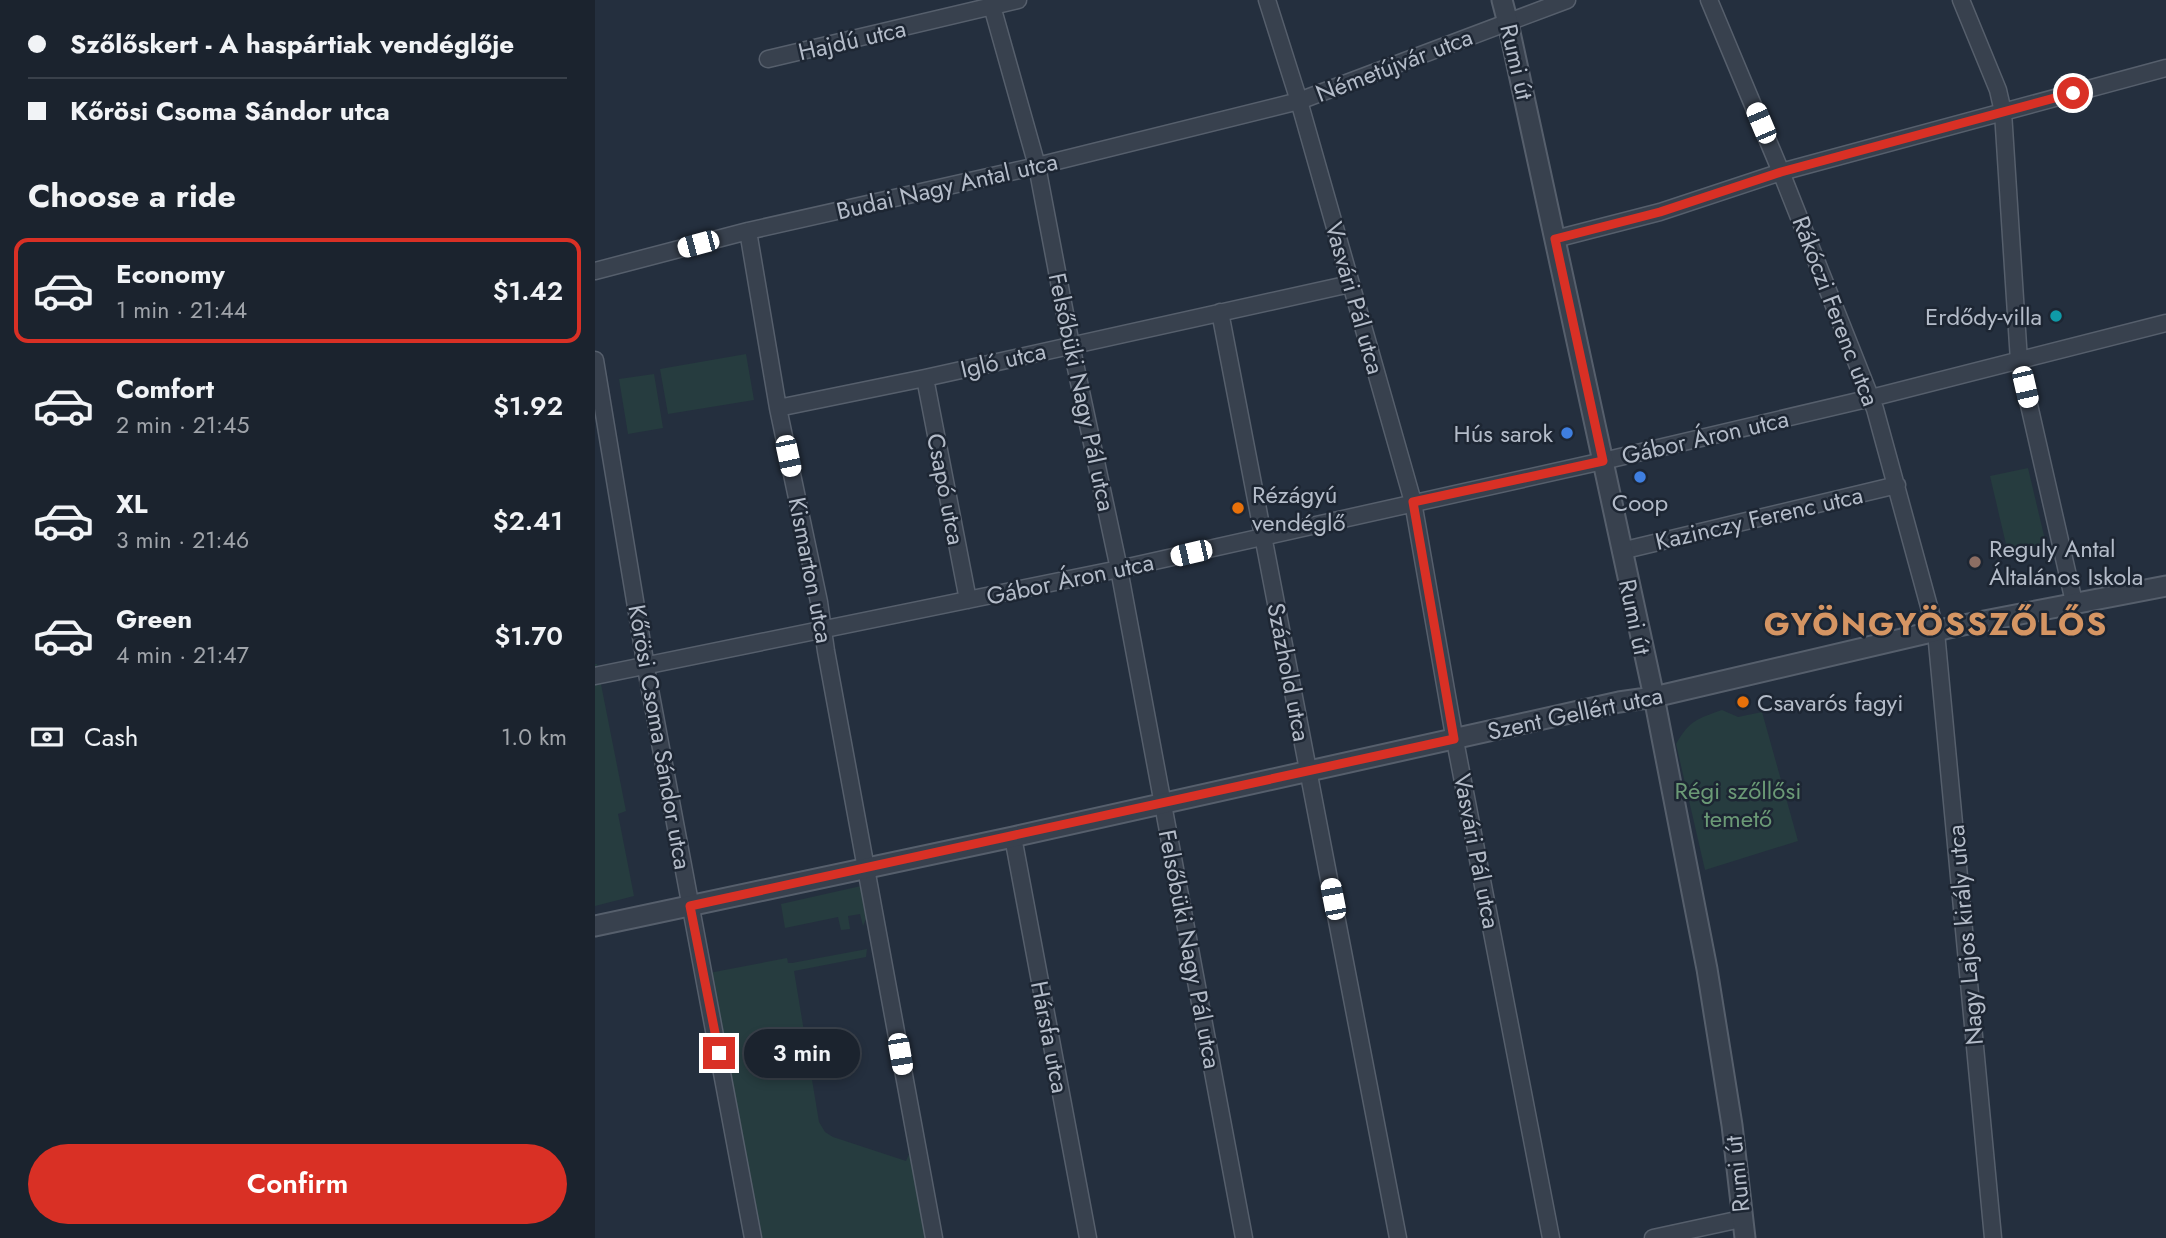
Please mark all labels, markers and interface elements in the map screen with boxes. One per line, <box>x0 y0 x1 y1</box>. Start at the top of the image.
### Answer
street label: Hajdú utca <box>795 11 909 69</box>
street label: Németújvár utca <box>1311 19 1477 111</box>
street label: Rumi út <box>1491 21 1543 103</box>
text: Szőlőskert - A haspártiak vendéglője <box>70 25 514 63</box>
route start <box>2057 77 2089 109</box>
text: Kőrösi Csoma Sándor utca <box>70 92 390 130</box>
car <box>1744 100 1779 146</box>
street label: Budai Nagy Antal utca <box>833 144 1061 228</box>
text: Choose a ride <box>28 173 236 219</box>
street label: Rákóczi Ferenc utca <box>1784 211 1888 411</box>
street label: Vasvári Pál utca <box>1316 218 1394 378</box>
car <box>675 228 722 260</box>
text: Economy <box>116 255 225 293</box>
icon: car <box>32 259 95 322</box>
street label: Felsőbüki Nagy Pál utca <box>1040 270 1124 514</box>
text: $1.42 <box>493 272 563 310</box>
text: 1 min · 21:44 <box>116 293 247 327</box>
place label: Erdődy-villa <box>1925 299 2042 334</box>
marker: Erdődy-villa <box>2048 308 2064 324</box>
street label: Igló utca <box>957 333 1049 387</box>
car <box>2011 364 2040 410</box>
text: Comfort <box>116 370 214 408</box>
icon: car <box>32 374 95 437</box>
text: $1.92 <box>493 387 563 425</box>
street label: Gábor Áron utca <box>1618 401 1792 473</box>
text: 2 min · 21:45 <box>116 408 249 442</box>
place label: Hús sarok <box>1454 416 1553 451</box>
marker: Hús sarok <box>1559 425 1575 441</box>
street label: Csapó utca <box>918 430 974 548</box>
car <box>774 433 803 479</box>
marker: Coop <box>1632 469 1648 485</box>
place label: Rézágyú vendéglő <box>1252 477 1346 540</box>
street label: Kazinczy Ferenc utca <box>1652 477 1866 559</box>
text: XL <box>116 485 148 523</box>
place label: Coop <box>1612 485 1668 520</box>
icon: car <box>32 489 95 552</box>
street label: Kismarton utca <box>780 494 842 646</box>
marker: Rézágyú vendéglő <box>1230 500 1246 516</box>
text: $2.41 <box>493 502 563 540</box>
text: 3 min · 21:46 <box>116 523 249 557</box>
place label: Reguly Antal Általános Iskola <box>1989 531 2143 594</box>
car <box>1169 538 1214 568</box>
street label: Gábor Áron utca <box>983 544 1157 614</box>
marker: Reguly Antal Általános Iskola <box>1967 554 1983 570</box>
street label: Rumi út <box>1610 576 1660 658</box>
text: Green <box>116 600 192 638</box>
street label: Százhold utca <box>1258 600 1320 744</box>
district label: GYÖNGYÖSSZŐLŐS <box>1764 601 2108 647</box>
street label: Kőrösi Csoma Sándor utca <box>619 602 701 872</box>
icon: car <box>32 604 95 667</box>
text: $1.70 <box>494 617 563 655</box>
text: 4 min · 21:47 <box>116 638 249 672</box>
street label: Szent Gellért utca <box>1484 677 1666 749</box>
place label: Csavarós fagyi <box>1757 685 1903 720</box>
marker: Csavarós fagyi <box>1735 694 1751 710</box>
icon: cash <box>28 718 66 756</box>
text: Cash <box>84 718 138 756</box>
text: 1.0 km <box>501 720 567 754</box>
street label: Vasvári Pál utca <box>1445 770 1509 932</box>
park label: Régi szőllősi temető <box>1675 773 1801 836</box>
street label: Nagy Lajos király utca <box>1938 823 1992 1047</box>
street label: Felsőbüki Nagy Pál utca <box>1150 827 1230 1071</box>
car <box>1319 876 1348 922</box>
street label: Hársfa utca <box>1022 978 1078 1096</box>
callout: 3 min <box>743 1028 859 1078</box>
car <box>887 1031 914 1077</box>
text: 3 min <box>773 1036 831 1070</box>
route end <box>703 1037 735 1069</box>
street label: Rumi út <box>1716 1134 1758 1214</box>
button: Confirm <box>28 1144 567 1224</box>

